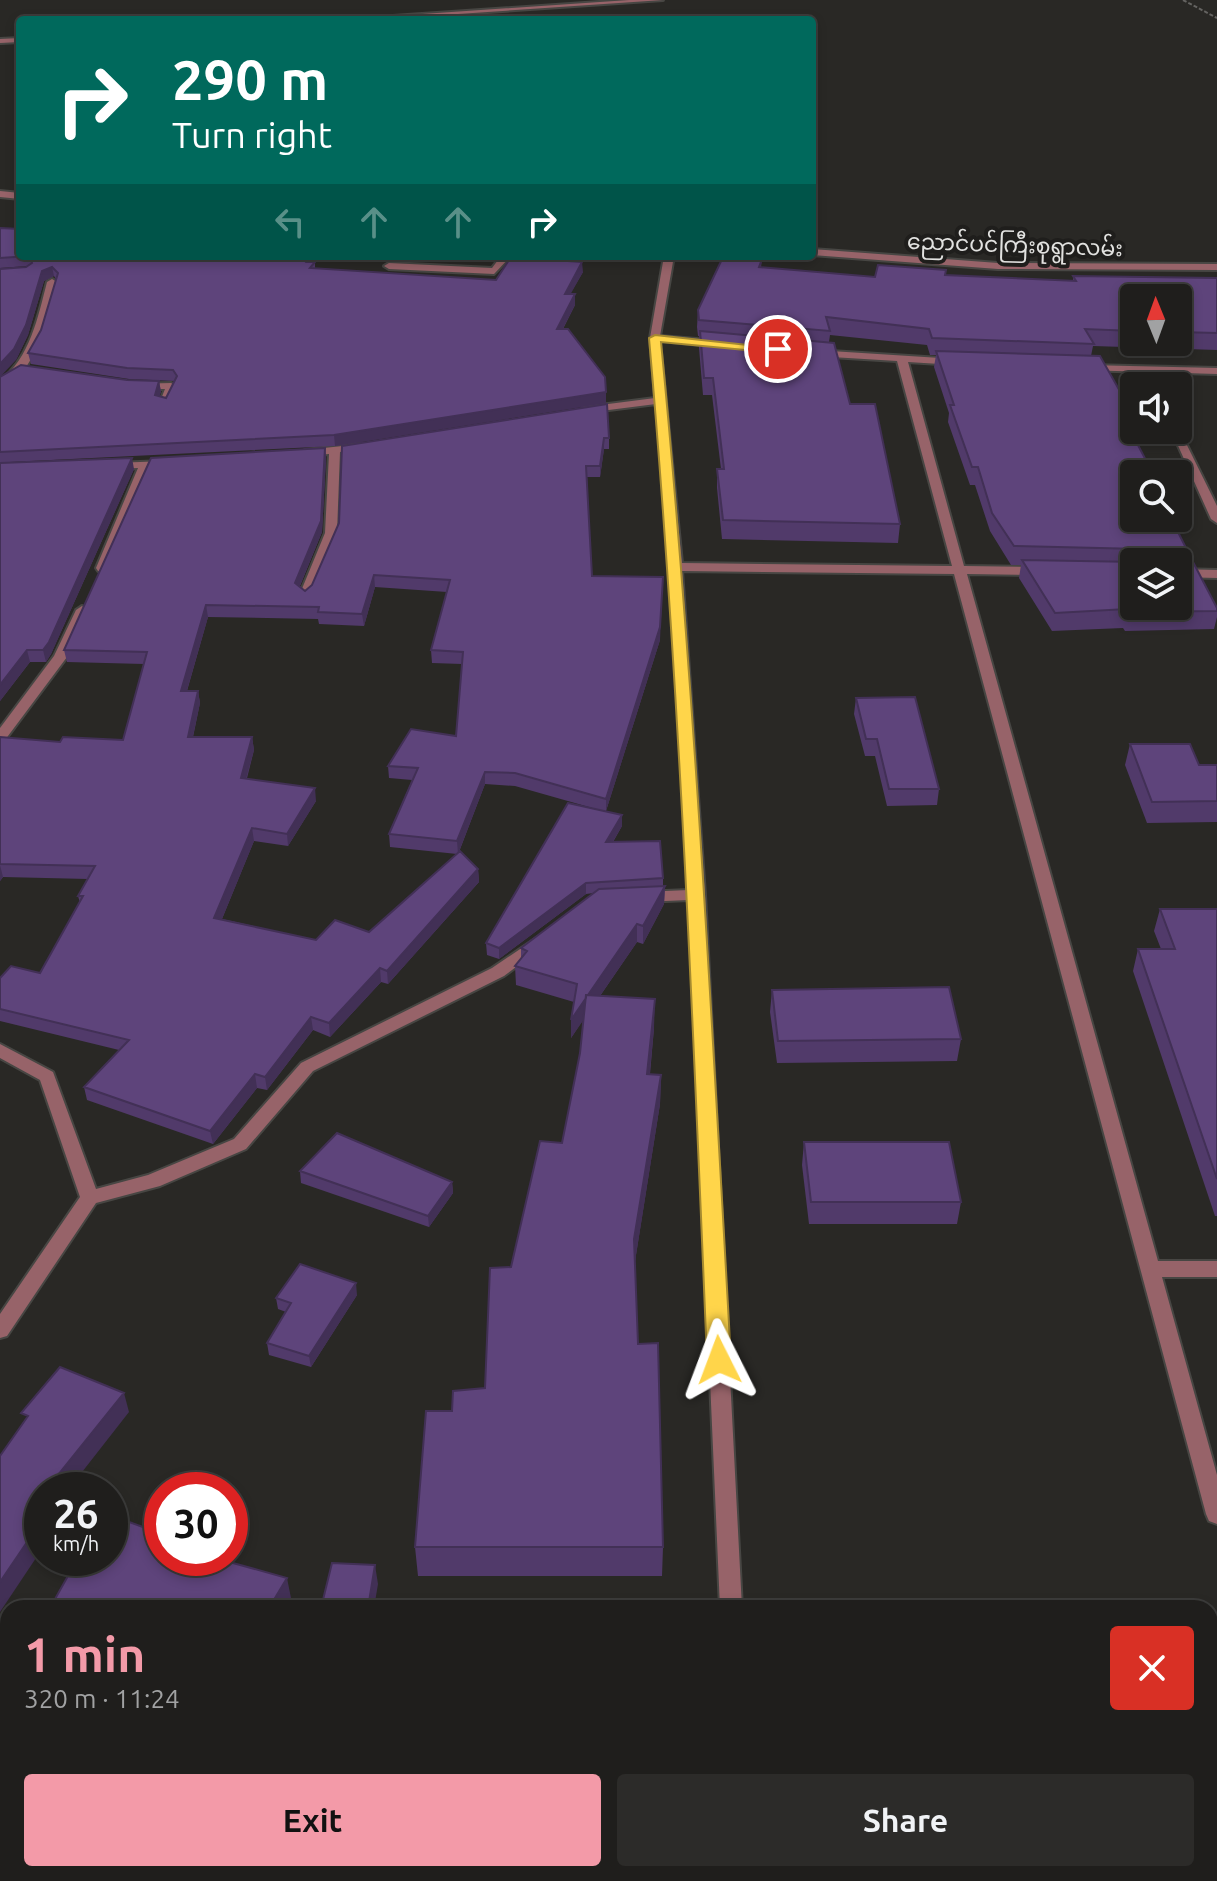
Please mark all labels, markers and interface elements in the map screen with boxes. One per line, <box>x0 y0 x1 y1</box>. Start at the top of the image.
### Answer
icon: right <box>40 48 144 152</box>
text: 290 m <box>172 48 328 111</box>
text: Turn right <box>172 114 332 155</box>
icon: left <box>268 200 312 244</box>
icon: ahead <box>352 200 396 244</box>
icon: ahead <box>436 200 480 244</box>
icon: right <box>520 200 564 244</box>
street label: ညောင်ပင်ကြီးစုရွာလမ်း <box>906 226 1123 266</box>
north arrow <box>1120 284 1192 356</box>
map controls <box>1120 284 1192 620</box>
pin <box>744 315 812 383</box>
icon: arrive <box>756 327 800 371</box>
button: sound <box>1120 372 1192 444</box>
button: search <box>1120 460 1192 532</box>
button: layers <box>1120 548 1192 620</box>
position arrow <box>677 1318 761 1402</box>
speed limit sign: 30 <box>144 1472 248 1576</box>
text: 26 <box>53 1491 99 1536</box>
text: km/h <box>53 1532 99 1555</box>
button: close <box>1110 1626 1194 1710</box>
text: 1 min <box>24 1627 145 1681</box>
text: 320 m · 11:24 <box>24 1684 180 1713</box>
button: Exit <box>24 1774 601 1866</box>
button: Share <box>617 1774 1194 1866</box>

